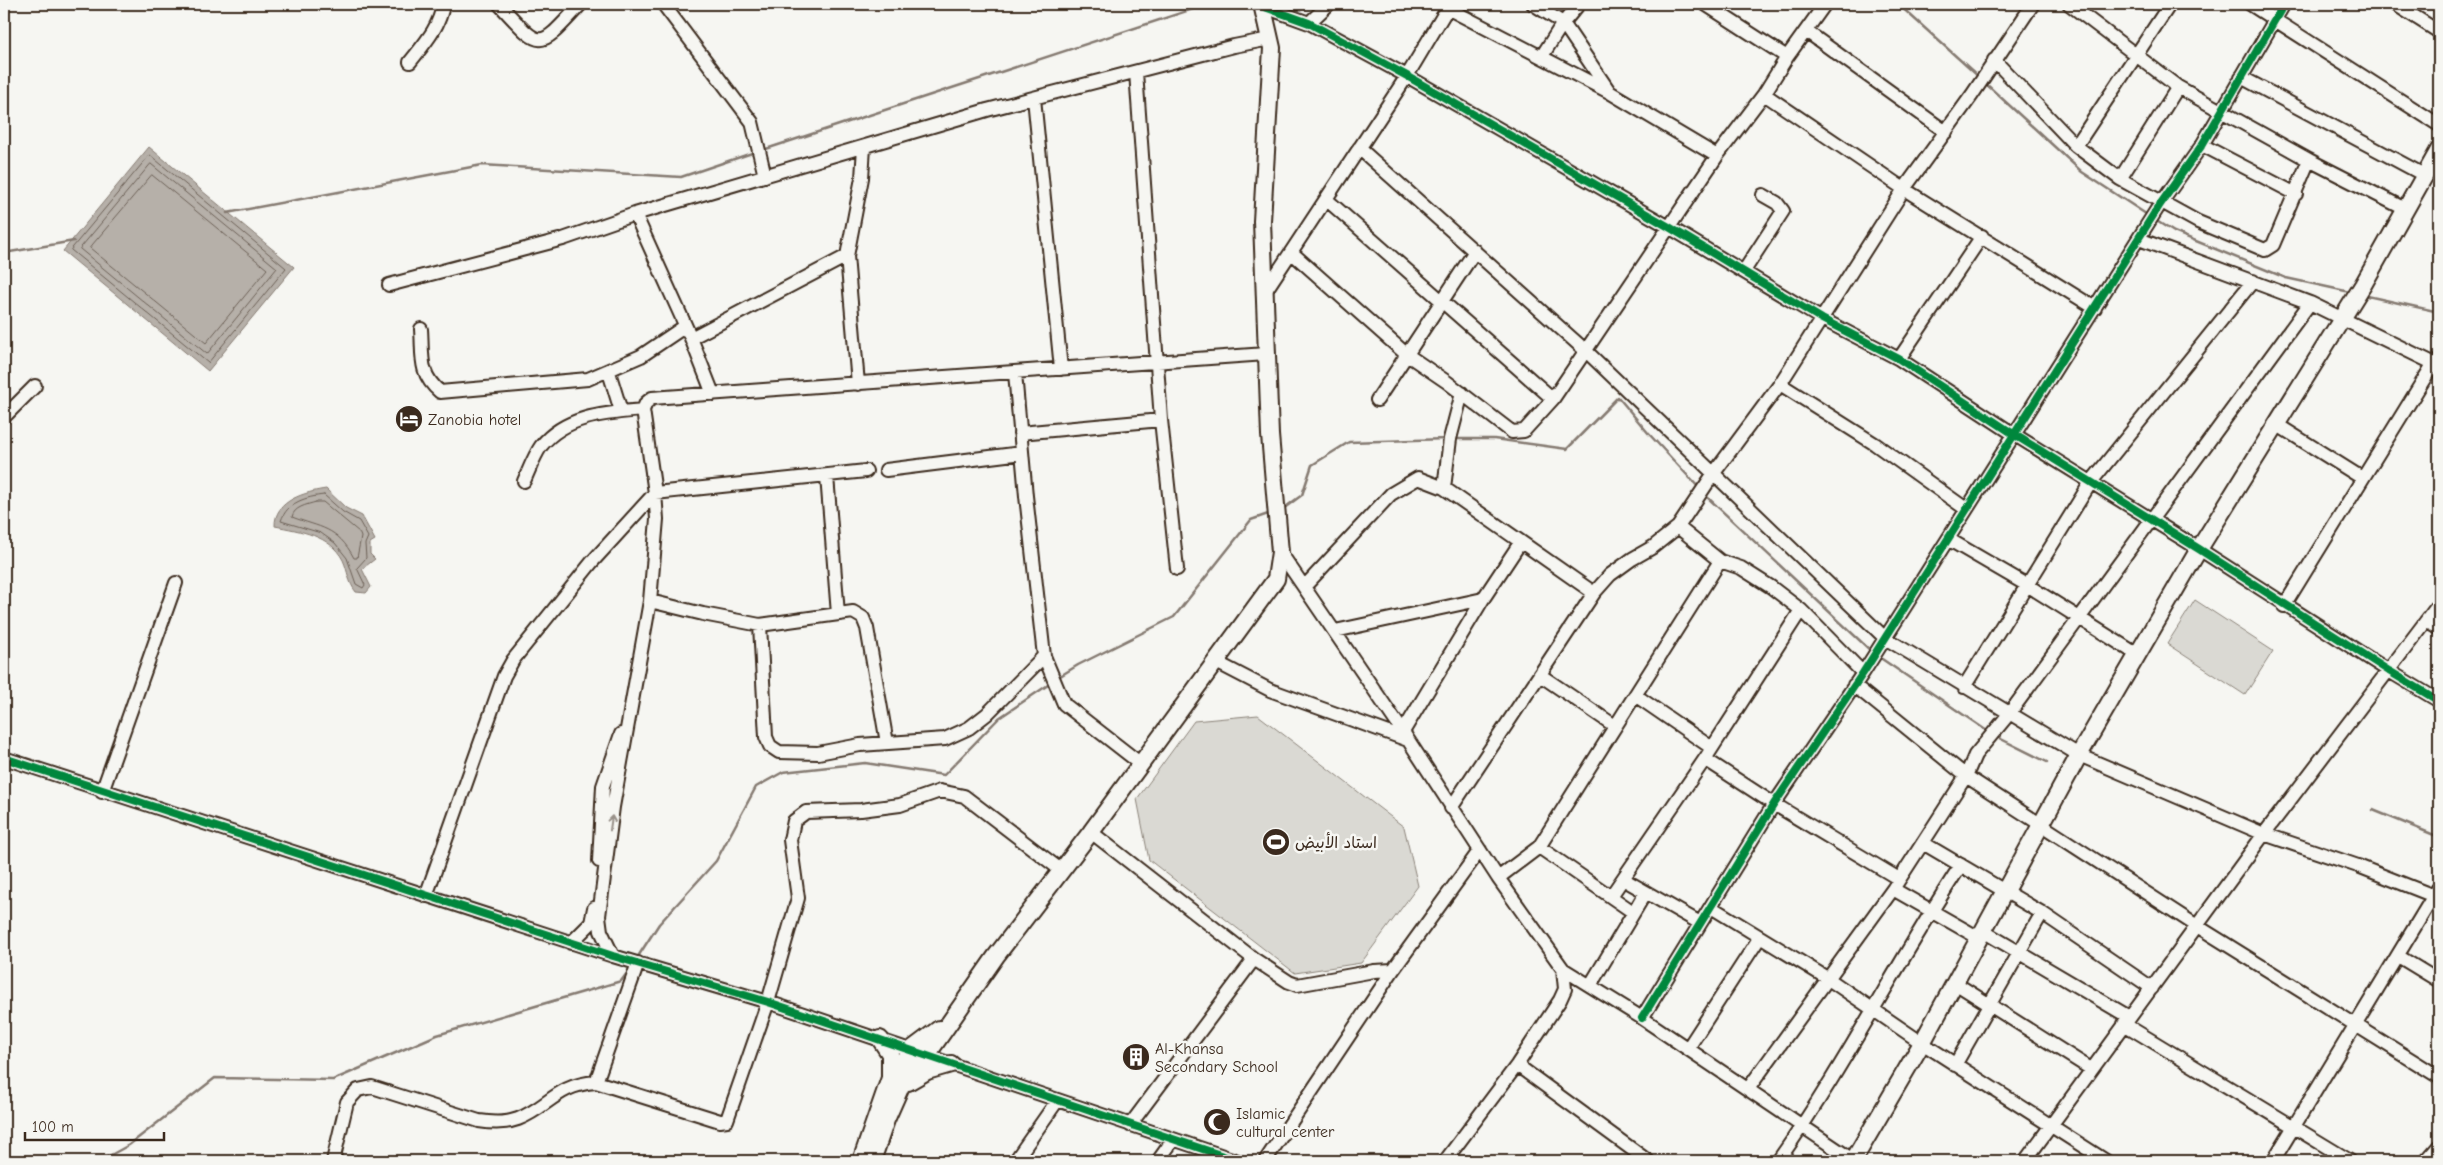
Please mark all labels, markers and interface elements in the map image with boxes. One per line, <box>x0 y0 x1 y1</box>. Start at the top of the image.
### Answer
hotel icon: Zanobia hotel <box>394 404 424 434</box>
place label: Zanobia hotel <box>428 411 521 429</box>
one-way arrow <box>606 816 616 832</box>
sports icon: استاد الأبيض <box>1261 827 1291 857</box>
place label: استاد الأبيض <box>1295 832 1377 852</box>
place label: Al-Khansa Secondary School <box>1155 1040 1278 1076</box>
building icon: Al-Khansa Secondary School <box>1121 1042 1151 1072</box>
place label: Islamic cultural center <box>1236 1105 1335 1141</box>
mosque icon: Islamic cultural center <box>1202 1107 1232 1137</box>
scale bar <box>25 1110 164 1142</box>
text: 100 m <box>32 1118 74 1136</box>

